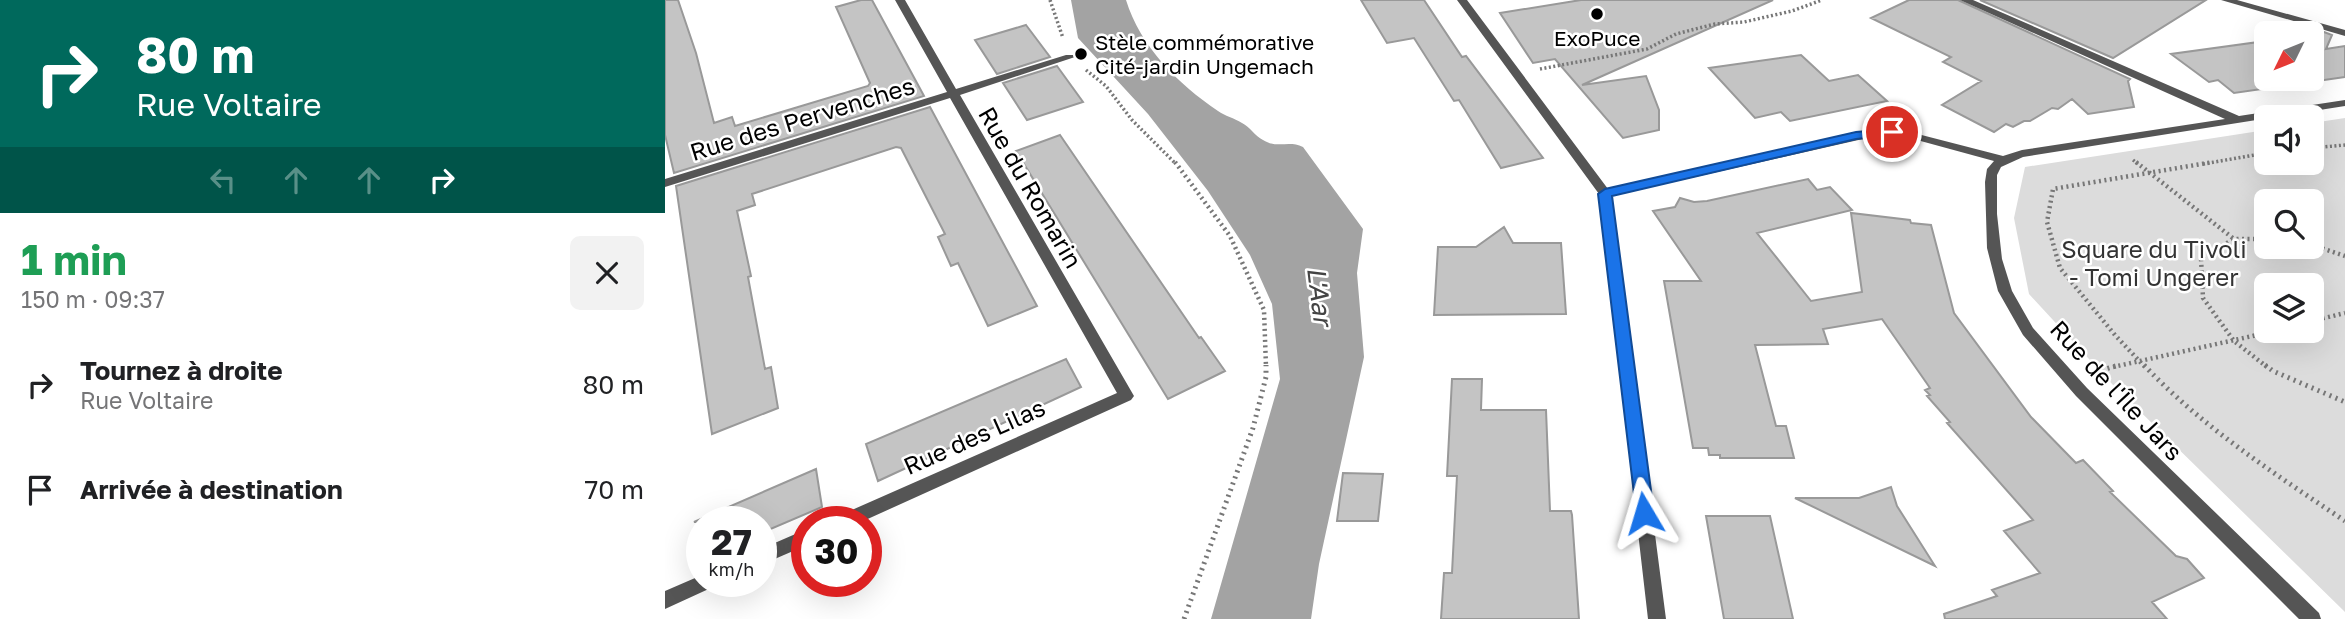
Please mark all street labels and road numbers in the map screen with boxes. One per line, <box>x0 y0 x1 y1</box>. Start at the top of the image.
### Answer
street label: Rue des Pervenches <box>686 70 918 166</box>
street label: Rue du Romarin <box>973 101 1089 273</box>
street label: Rue de l'Île Jars <box>2045 314 2189 466</box>
street label: Rue des Lilas <box>899 392 1049 480</box>

